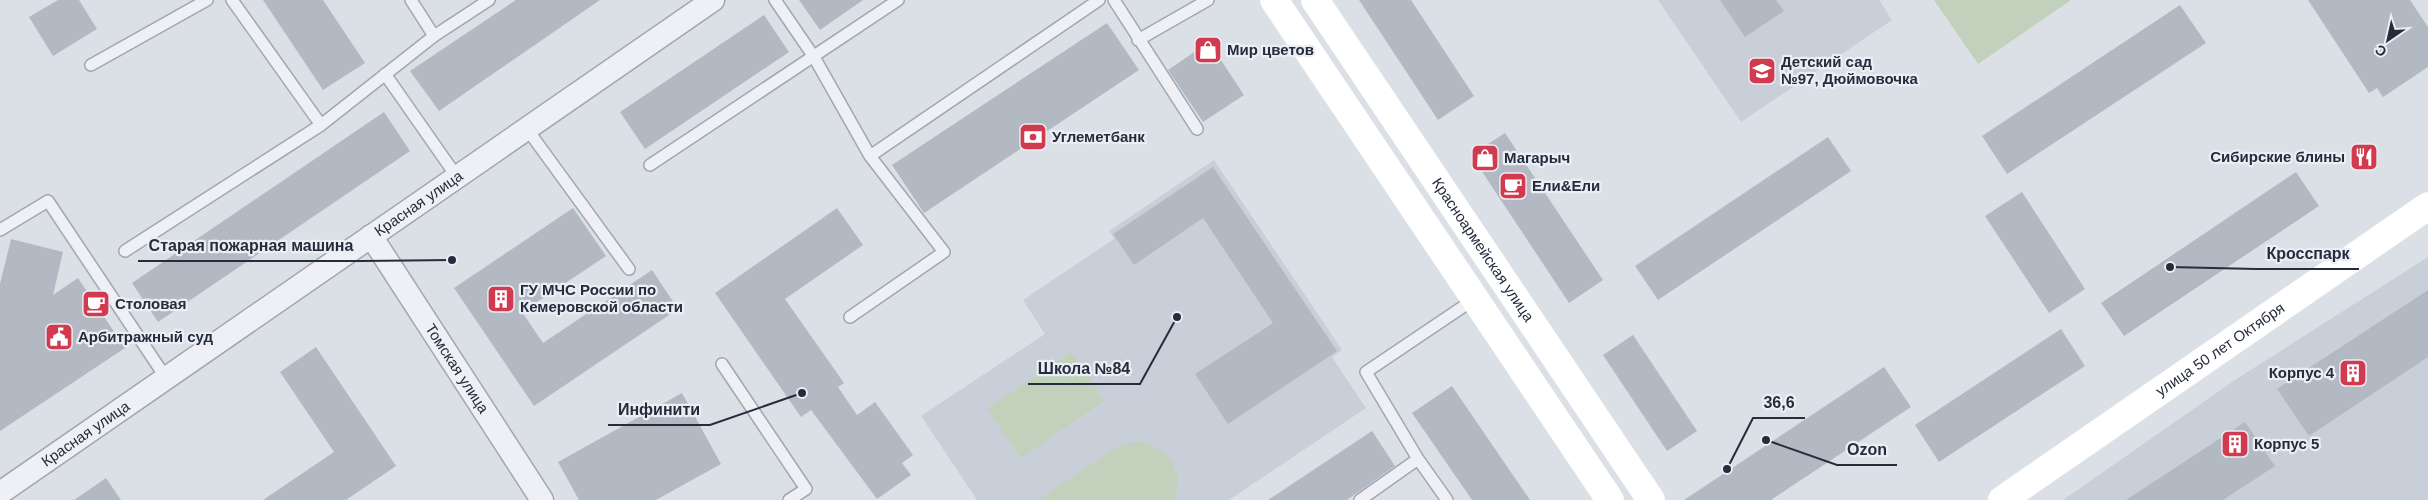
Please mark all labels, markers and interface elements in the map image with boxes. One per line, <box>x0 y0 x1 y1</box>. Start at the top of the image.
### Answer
north arrow <box>2363 15 2413 65</box>
shop icon: Мир цветов <box>1193 35 1223 65</box>
place label: Мир цветов <box>1227 41 1314 58</box>
text: С <box>2372 41 2389 60</box>
place label: Детский сад №97, Дюймовочка <box>1781 53 1919 87</box>
school or university icon: Детский сад №97, Дюймовочка <box>1747 56 1777 86</box>
bank icon: Углеметбанк <box>1018 122 1048 152</box>
place label: Углеметбанк <box>1052 128 1145 145</box>
restaurant icon: Сибирские блины <box>2349 142 2379 172</box>
shop icon: Магарыч <box>1470 143 1500 173</box>
place label: Сибирские блины <box>2210 148 2345 165</box>
place label: Магарыч <box>1504 149 1570 166</box>
street label: Красная улица <box>371 166 466 239</box>
cafe icon: Ели&Ели <box>1498 171 1528 201</box>
street label: Красноармейская улица <box>1429 174 1538 325</box>
place label: Ели&Ели <box>1532 177 1600 194</box>
callout: Старая пожарная машина <box>138 230 363 261</box>
text: Старая пожарная машина <box>149 237 353 254</box>
callout: Кросспарк <box>2256 238 2359 269</box>
text: Кросспарк <box>2266 245 2351 262</box>
place label: ГУ МЧС России по Кемеровской области <box>520 281 683 315</box>
building icon: ГУ МЧС России по Кемеровской области <box>486 284 516 314</box>
cafe icon: Столовая <box>81 289 111 319</box>
place label: Столовая <box>115 295 186 312</box>
street label: улица 50 лет Октября <box>2152 299 2287 399</box>
street label: Томская улица <box>422 321 493 417</box>
public building icon: Арбитражный суд <box>44 322 74 352</box>
place label: Арбитражный суд <box>78 328 214 345</box>
callout: Школа №84 <box>1028 353 1140 384</box>
building icon: Корпус 4 <box>2338 358 2368 388</box>
text: Школа №84 <box>1038 360 1130 377</box>
place label: Корпус 4 <box>2269 364 2335 381</box>
callout: 36,6 <box>1753 387 1805 418</box>
callout: Инфинити <box>608 394 710 425</box>
text: 36,6 <box>1763 394 1795 411</box>
street label: Красная улица <box>38 397 133 470</box>
text: Инфинити <box>618 401 700 418</box>
building icon: Корпус 5 <box>2220 429 2250 459</box>
callout: Ozon <box>1837 434 1897 465</box>
place label: Корпус 5 <box>2254 435 2319 452</box>
text: Ozon <box>1847 441 1887 458</box>

